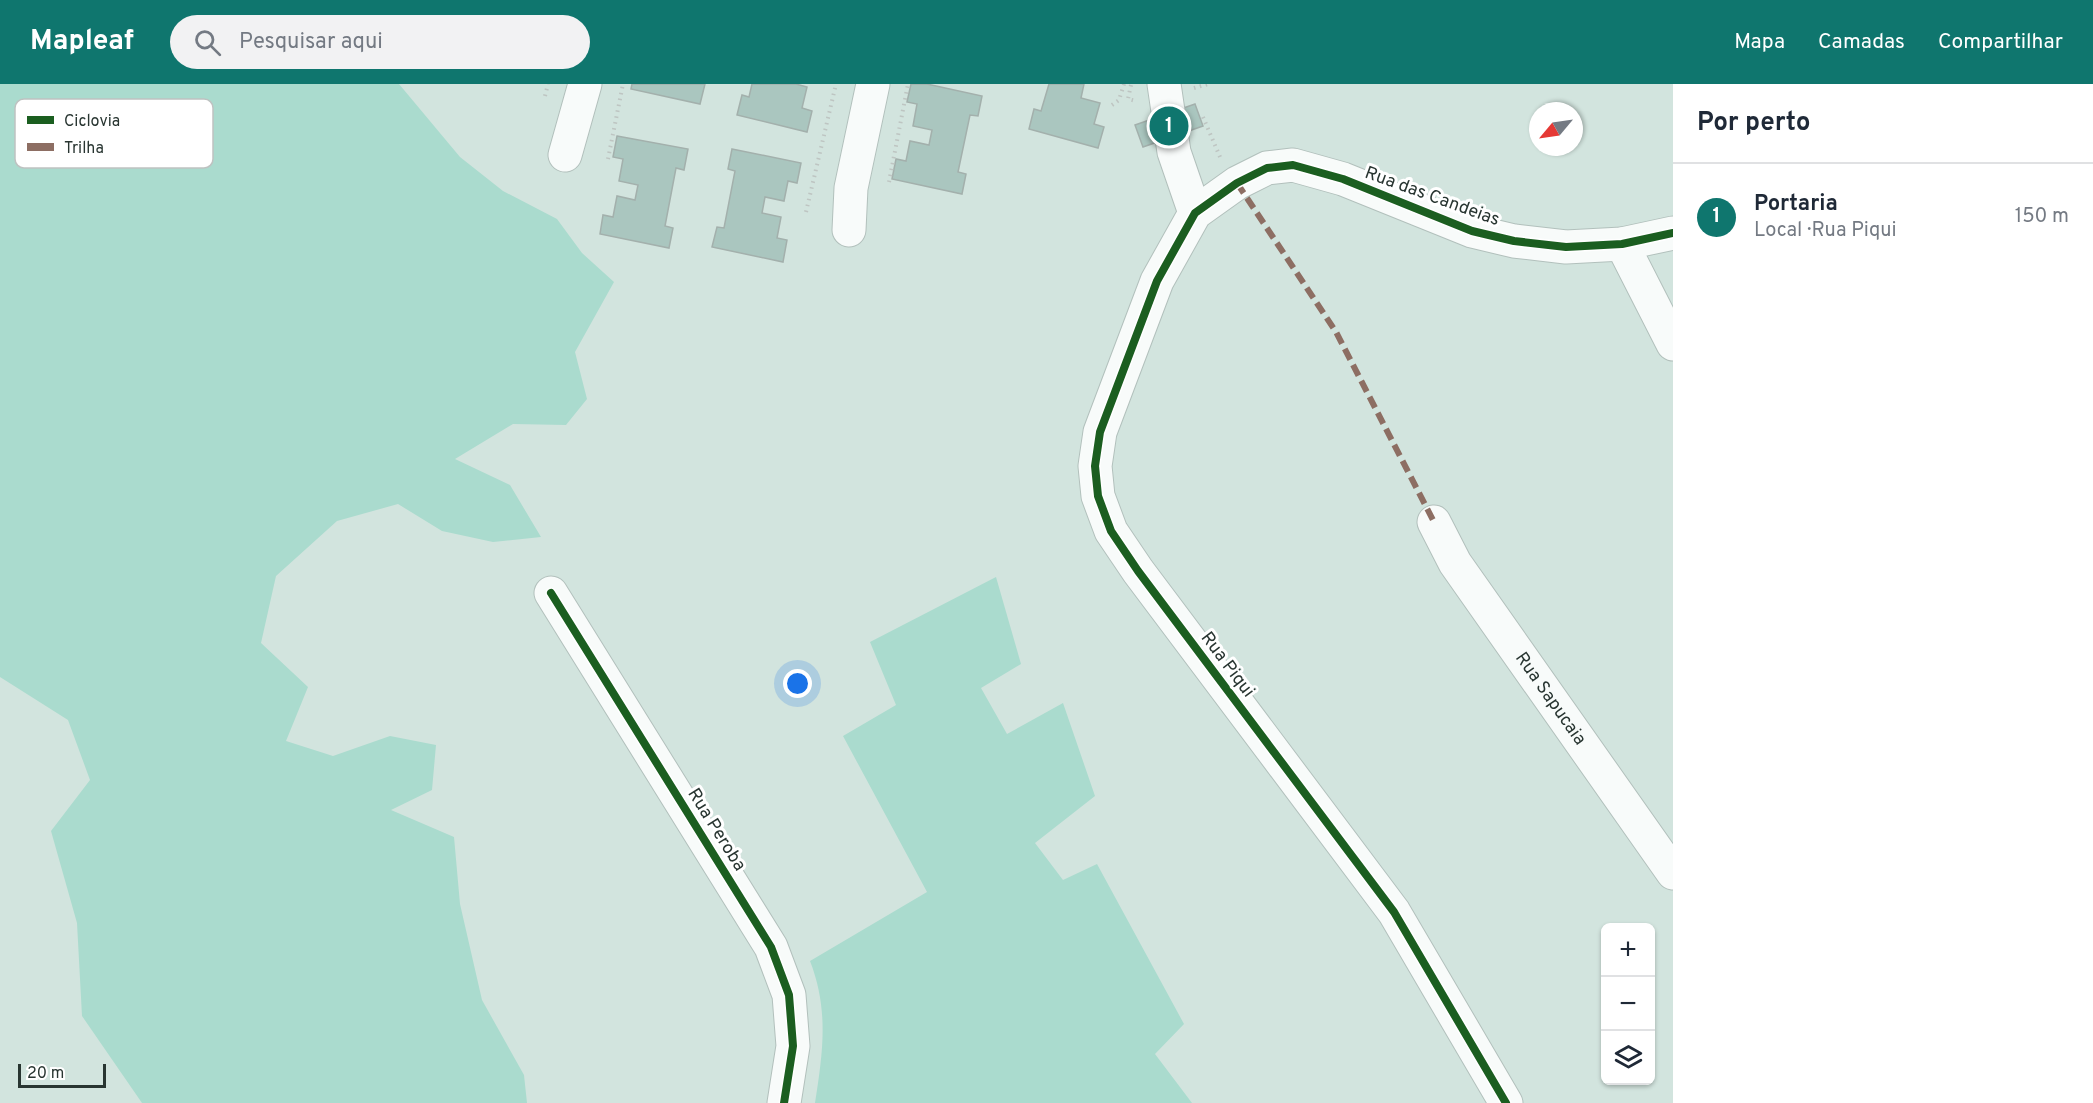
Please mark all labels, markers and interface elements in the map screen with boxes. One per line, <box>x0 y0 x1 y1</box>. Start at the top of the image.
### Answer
search box <box>170 15 590 69</box>
text: Mapleaf <box>30 24 134 60</box>
icon: search <box>191 26 224 59</box>
text: Pesquisar aqui <box>239 29 383 56</box>
text: Mapa <box>1734 29 1785 56</box>
text: Camadas <box>1818 29 1905 56</box>
text: Compartilhar <box>1938 29 2063 56</box>
legend <box>15 99 213 168</box>
north arrow <box>1529 102 1583 156</box>
pin: 1 <box>1150 104 1188 148</box>
text: Por perto <box>1697 107 1811 140</box>
text: Ciclovia <box>64 112 120 132</box>
text: Trilha <box>64 139 104 159</box>
street label: Rua das Candeias <box>1361 162 1503 232</box>
text: Portaria <box>1754 191 1838 218</box>
text: 1 <box>1713 204 1721 230</box>
text: 150 m <box>2015 204 2069 230</box>
text: Local · Rua Piqui <box>1754 218 1897 244</box>
street label: Rua Piqui <box>1195 628 1259 702</box>
street label: Rua Sapucaia <box>1510 648 1591 750</box>
your location <box>783 669 812 698</box>
street label: Rua Peroba <box>682 784 750 876</box>
map controls <box>1601 923 1655 1085</box>
button: + <box>1601 923 1655 977</box>
button: − <box>1601 977 1655 1031</box>
button: layers <box>1601 1031 1655 1085</box>
scale bar <box>18 1061 106 1088</box>
text: 20 m <box>27 1064 64 1084</box>

